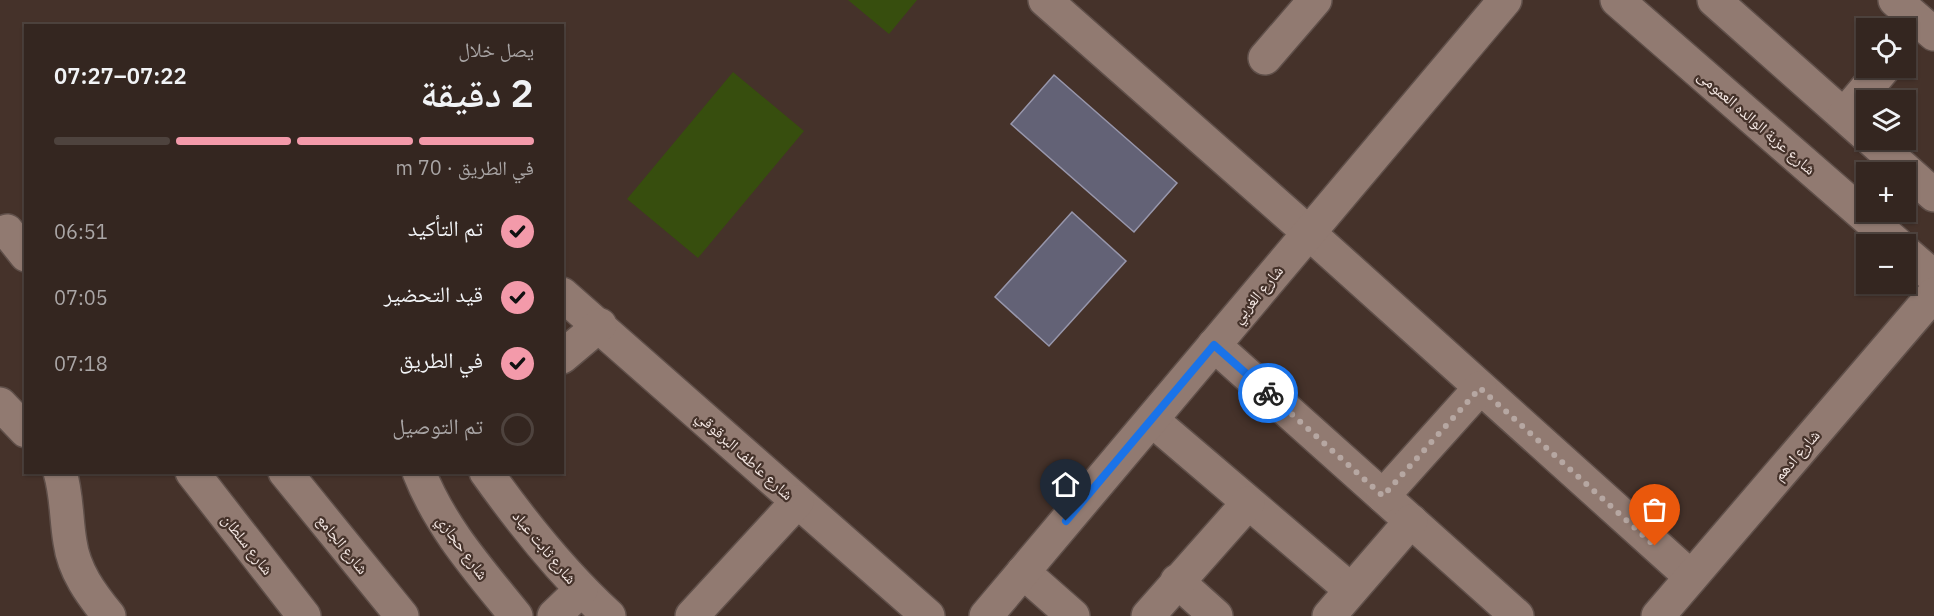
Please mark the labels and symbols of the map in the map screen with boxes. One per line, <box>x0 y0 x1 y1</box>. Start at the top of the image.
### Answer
street label: شارع عزبة الوالده العمومى <box>1693 65 1820 180</box>
street label: شارع الغربي <box>1227 261 1289 329</box>
courier <box>1238 363 1298 423</box>
street label: شارع عاطف البرقوقي <box>690 406 798 506</box>
street label: شارع ادهم <box>1768 425 1824 485</box>
pin <box>1040 459 1091 521</box>
pin <box>1629 484 1680 546</box>
street label: شارع ثابت عياد <box>508 506 581 588</box>
street label: شارع سلطان <box>217 509 278 579</box>
street label: شارع الجامع <box>312 510 373 579</box>
street label: شارع حجازي <box>430 511 493 585</box>

